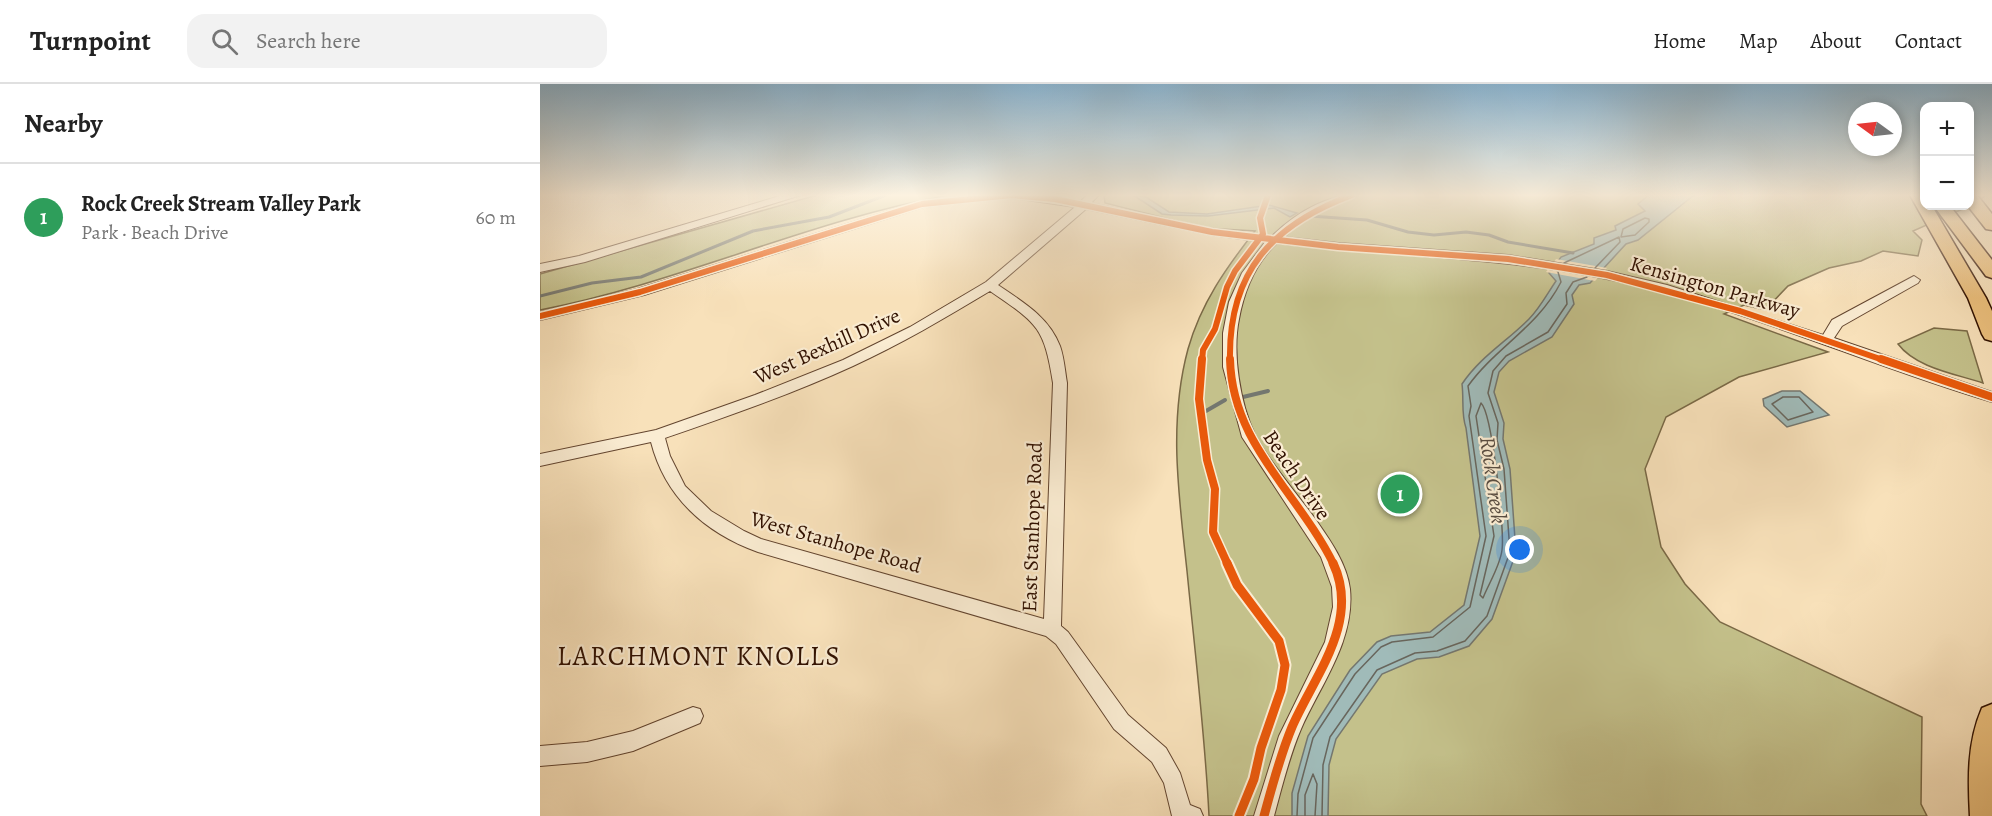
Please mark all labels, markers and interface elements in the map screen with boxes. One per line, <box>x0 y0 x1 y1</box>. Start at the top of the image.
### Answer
search box <box>187 14 607 68</box>
text: Turnpoint <box>30 22 151 60</box>
icon: search <box>208 25 241 58</box>
text: Search here <box>256 26 361 56</box>
text: Home <box>1653 27 1706 55</box>
text: Map <box>1739 27 1777 55</box>
text: About <box>1810 27 1862 55</box>
text: Contact <box>1895 27 1962 55</box>
north arrow <box>1848 102 1902 156</box>
map controls <box>1920 102 1974 210</box>
button: + <box>1920 102 1974 156</box>
text: Nearby <box>24 106 103 141</box>
button: − <box>1920 156 1974 210</box>
text: Rock Creek Stream Valley Park <box>81 189 361 219</box>
text: 1 <box>40 204 47 231</box>
text: 60 m <box>476 204 516 231</box>
text: Park · Beach Drive <box>81 219 228 246</box>
street label: Kensington Parkway <box>1627 249 1804 325</box>
street label: West Bexhill Drive <box>749 301 904 391</box>
street label: Beach Drive <box>1257 424 1337 526</box>
water label: Rock Creek <box>1472 434 1514 526</box>
street label: East Stanhope Road <box>1015 440 1049 613</box>
pin: 1 <box>1380 472 1420 516</box>
street label: West Stanhope Road <box>746 504 925 580</box>
your location <box>1505 535 1534 564</box>
district label: LARCHMONT KNOLLS <box>557 638 841 674</box>

